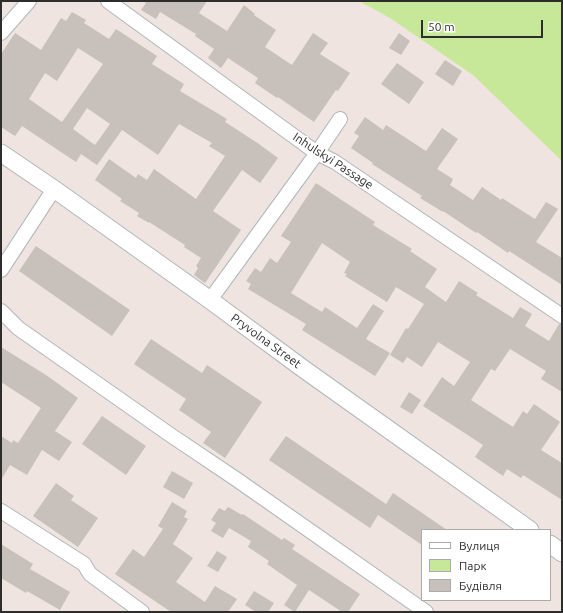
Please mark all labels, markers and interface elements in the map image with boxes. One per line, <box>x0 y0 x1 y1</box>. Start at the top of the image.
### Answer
scale bar <box>423 12 545 38</box>
text: 50 m <box>428 20 455 33</box>
street label: Inhulskyi Passage <box>290 130 376 192</box>
street label: Pryvolna Street <box>228 311 304 371</box>
legend <box>421 529 551 601</box>
text: Вулиця <box>459 539 500 552</box>
text: Парк <box>459 559 487 572</box>
text: Будівля <box>459 579 502 592</box>

